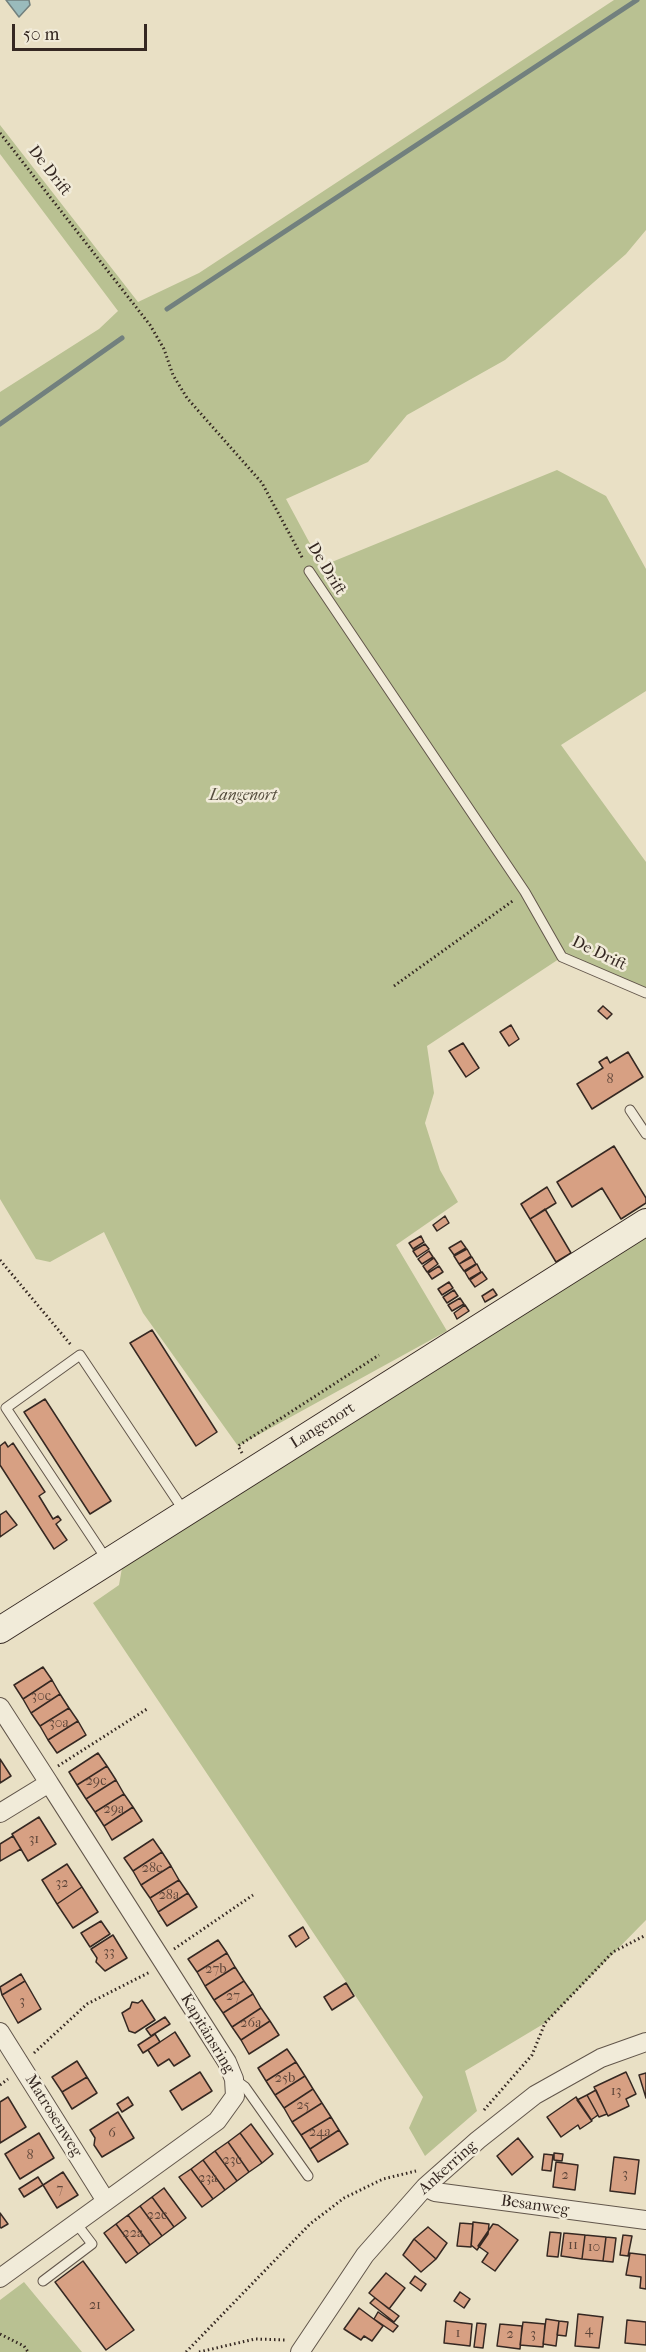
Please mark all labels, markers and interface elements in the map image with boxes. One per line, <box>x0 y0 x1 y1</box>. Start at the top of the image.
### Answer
scale bar <box>15 12 150 50</box>
text: 50 m <box>23 24 59 45</box>
street label: De Drift <box>23 142 75 200</box>
street label: De Drift <box>303 539 349 599</box>
park label: Langenort <box>209 786 277 806</box>
street label: De Drift <box>569 933 629 975</box>
house number: 8 <box>606 1072 614 1088</box>
street label: Langenort <box>287 1399 359 1453</box>
house number: 30c <box>31 1689 51 1705</box>
house number: 30a <box>49 1716 69 1732</box>
house number: 29c <box>86 1774 106 1790</box>
house number: 29a <box>103 1802 125 1818</box>
house number: 31 <box>29 1832 39 1848</box>
house number: 28c <box>142 1861 162 1877</box>
house number: 32 <box>56 1876 68 1892</box>
house number: 28a <box>159 1888 179 1904</box>
house number: 33 <box>103 1945 115 1961</box>
house number: 27b <box>205 1962 227 1978</box>
house number: 27 <box>226 1989 240 2005</box>
street label: Kapitänsring <box>176 1990 238 2078</box>
house number: 3 <box>19 1994 25 2010</box>
house number: 26a <box>240 2016 262 2032</box>
street label: Matrosenweg <box>20 2071 86 2161</box>
house number: 25b <box>275 2071 295 2087</box>
house number: 13 <box>611 2084 621 2100</box>
house number: 25 <box>296 2098 310 2114</box>
house number: 24a <box>309 2125 331 2141</box>
house number: 6 <box>108 2126 116 2142</box>
street label: Ankerring <box>415 2137 481 2199</box>
house number: 8 <box>26 2148 34 2164</box>
house number: 23c <box>222 2153 242 2169</box>
house number: 3 <box>622 2167 628 2183</box>
house number: 2 <box>561 2168 569 2184</box>
house number: 23a <box>198 2171 218 2187</box>
house number: 7 <box>57 2182 63 2198</box>
street label: Besanweg <box>500 2192 570 2220</box>
house number: 22c <box>147 2208 167 2224</box>
house number: 22a <box>123 2226 143 2242</box>
house number: 11 <box>568 2238 578 2254</box>
house number: 10 <box>588 2240 600 2256</box>
house number: 21 <box>89 2298 101 2314</box>
house number: 4 <box>585 2323 593 2339</box>
house number: 1 <box>456 2326 460 2342</box>
house number: 2 <box>506 2327 514 2343</box>
house number: 3 <box>530 2327 536 2343</box>

